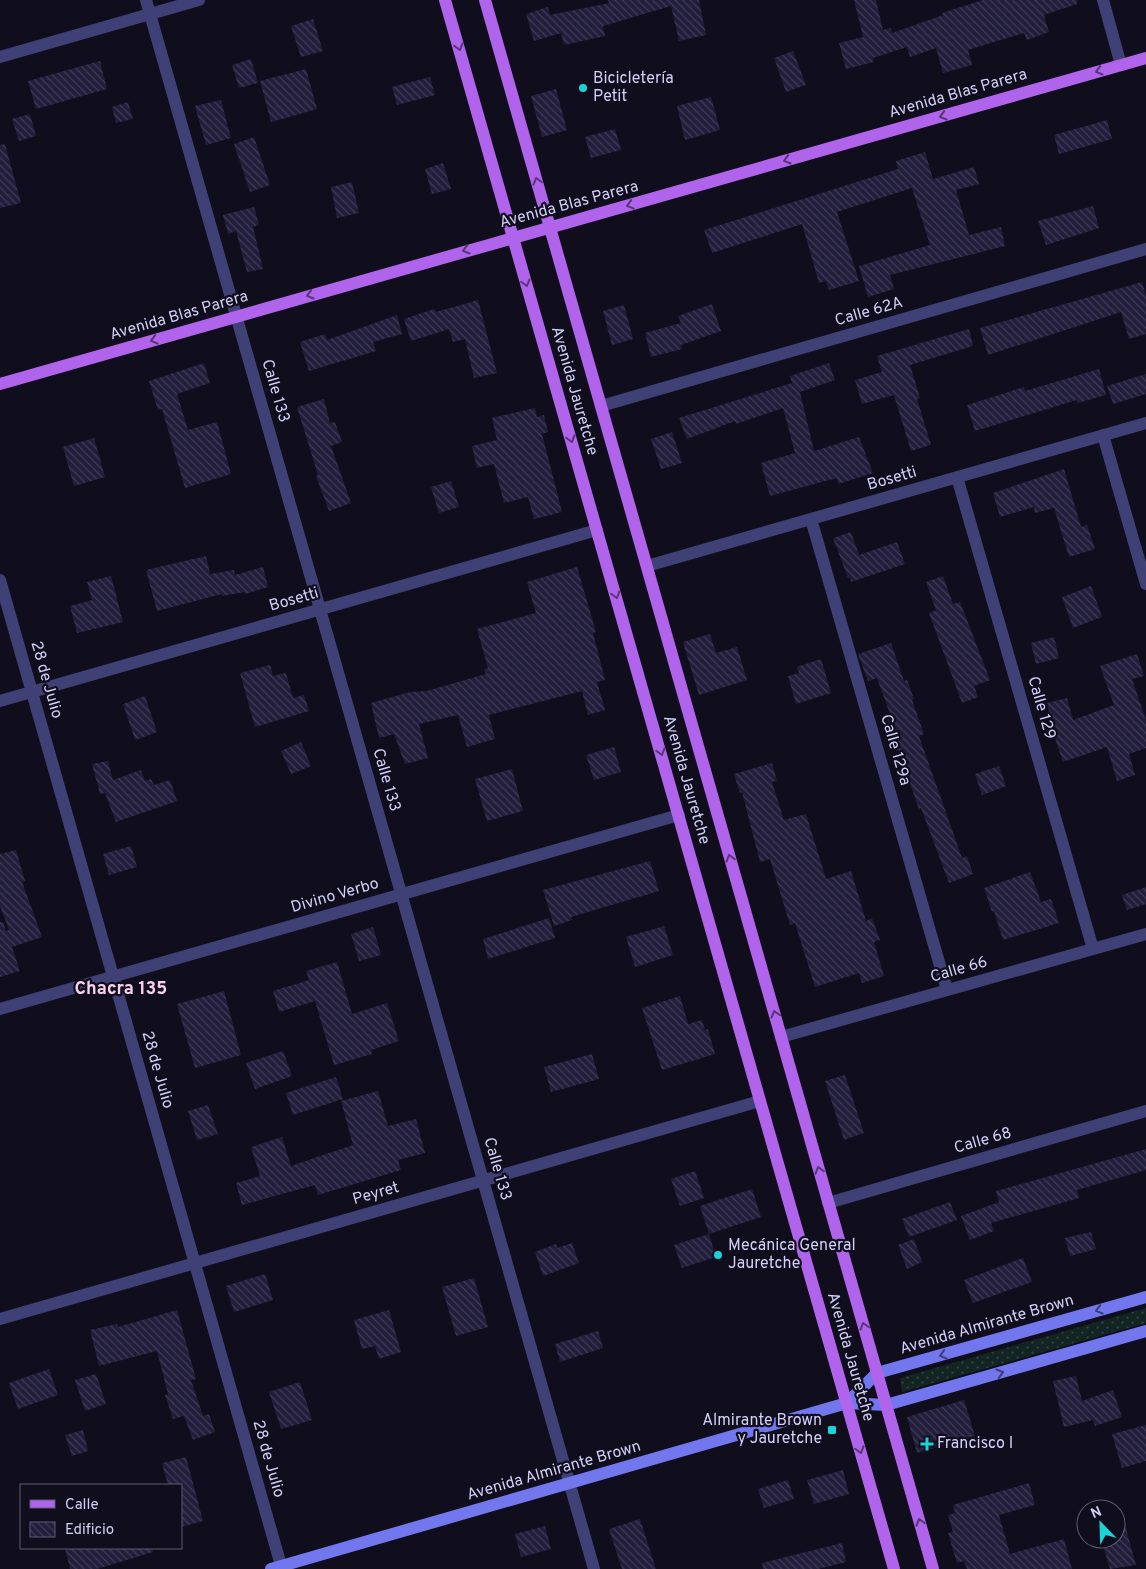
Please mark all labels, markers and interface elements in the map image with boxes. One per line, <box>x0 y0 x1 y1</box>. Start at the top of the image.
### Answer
one-way arrow <box>453 42 463 50</box>
street label: Avenida Blas Parera <box>887 65 1029 123</box>
one-way arrow <box>1095 65 1103 76</box>
place label: Bicicletería Petit <box>593 69 674 107</box>
marker: Bicicletería Petit <box>577 82 589 94</box>
one-way arrow <box>939 110 947 120</box>
one-way arrow <box>783 155 791 165</box>
one-way arrow <box>532 176 543 185</box>
street label: Avenida Blas Parera <box>497 177 641 233</box>
one-way arrow <box>626 199 635 210</box>
one-way arrow <box>462 244 470 254</box>
one-way arrow <box>521 279 531 287</box>
street label: Avenida Blas Parera <box>108 287 250 345</box>
one-way arrow <box>306 289 314 299</box>
street label: Calle 62A <box>833 293 905 331</box>
street label: Avenida Jauretche <box>546 324 602 458</box>
one-way arrow <box>150 334 158 344</box>
street label: Calle 133 <box>256 357 294 425</box>
one-way arrow <box>565 435 576 444</box>
street label: Bosetti <box>865 462 919 496</box>
street label: Bosetti <box>267 583 321 617</box>
one-way arrow <box>610 591 620 599</box>
street label: 28 de Julio <box>25 639 67 721</box>
street label: Calle 129 <box>1022 674 1060 742</box>
street label: Calle 129a <box>875 712 915 788</box>
street label: Avenida Jauretche <box>658 713 714 847</box>
street label: Calle 133 <box>367 746 405 814</box>
one-way arrow <box>655 747 666 756</box>
one-way arrow <box>725 853 736 862</box>
street label: Divino Verbo <box>289 874 381 918</box>
street label: Calle 66 <box>928 952 990 988</box>
district label: Chacra 135 <box>75 978 167 1001</box>
one-way arrow <box>770 1010 780 1018</box>
street label: 28 de Julio <box>136 1029 178 1111</box>
street label: Calle 68 <box>952 1123 1014 1159</box>
street label: Calle 133 <box>478 1135 516 1203</box>
one-way arrow <box>815 1167 825 1175</box>
street label: Peyret <box>350 1178 402 1210</box>
place label: Mecánica General Jauretche <box>728 1236 856 1274</box>
marker: Mecánica General Jauretche <box>712 1249 724 1261</box>
street label: Avenida Jauretche <box>822 1290 878 1424</box>
street label: Avenida Almirante Brown <box>898 1291 1076 1359</box>
one-way arrow <box>1095 1304 1104 1315</box>
one-way arrow <box>859 1323 869 1331</box>
one-way arrow <box>939 1349 947 1359</box>
one-way arrow <box>996 1368 1004 1378</box>
place label: Almirante Brown y Jauretche <box>702 1411 822 1449</box>
street label: 28 de Julio <box>247 1418 289 1500</box>
marker: Almirante Brown y Jauretche <box>826 1424 838 1436</box>
place label: Francisco I <box>937 1434 1013 1454</box>
street label: Avenida Almirante Brown <box>465 1437 643 1505</box>
marker: Francisco I <box>921 1438 933 1450</box>
one-way arrow <box>855 1446 865 1454</box>
legend <box>20 1484 182 1549</box>
text: Calle <box>65 1496 99 1515</box>
north arrow <box>1076 1499 1126 1549</box>
text: N <box>1089 1504 1104 1523</box>
one-way arrow <box>915 1519 925 1527</box>
text: Edificio <box>65 1521 114 1540</box>

